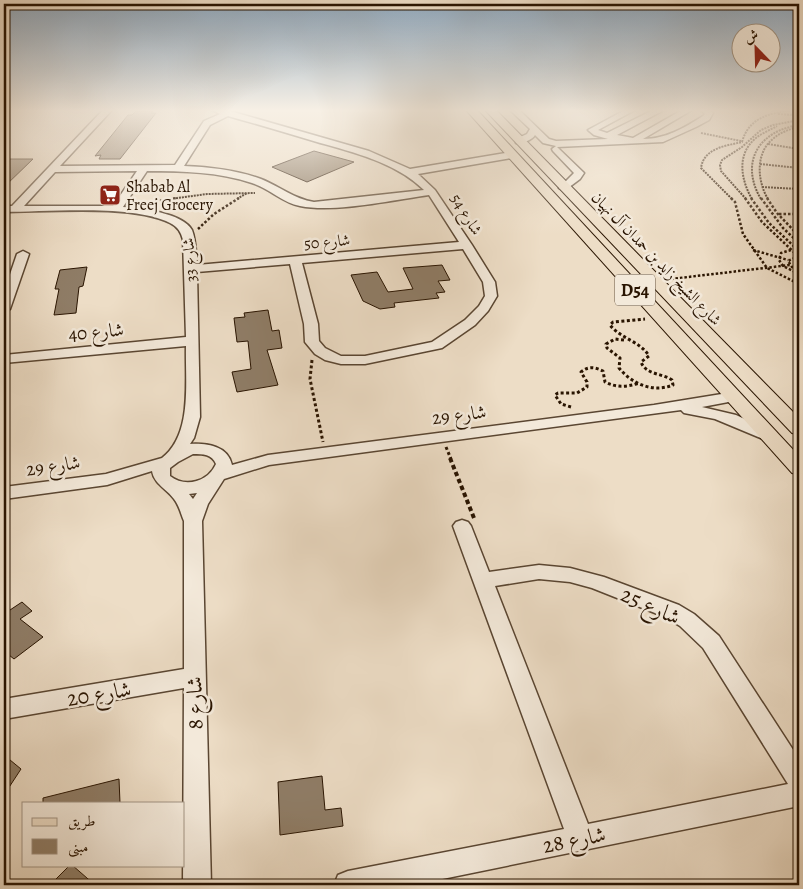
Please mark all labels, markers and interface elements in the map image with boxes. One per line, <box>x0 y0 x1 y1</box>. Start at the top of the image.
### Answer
north arrow <box>730 22 780 72</box>
text: ش <box>741 25 761 48</box>
place label: Shabab Al Freej Grocery <box>126 176 214 216</box>
supermarket icon: Shabab Al Freej Grocery <box>98 183 122 207</box>
street label: شارع الشيخ زايد بن حمدان آل نهيان <box>584 187 726 333</box>
street label: شارع 54 <box>443 190 487 241</box>
street label: شارع 50 <box>303 229 351 257</box>
street label: شارع 33 <box>177 237 205 283</box>
road number: D54 <box>615 274 655 306</box>
street label: شارع 40 <box>67 317 125 349</box>
street label: شارع 29 <box>431 399 488 433</box>
street label: شارع 29 <box>24 449 82 485</box>
street label: شارع 25 <box>615 580 685 635</box>
street label: شارع 20 <box>65 674 134 717</box>
street label: شارع 8 <box>180 676 213 730</box>
legend <box>22 802 185 866</box>
text: طريق <box>68 811 95 831</box>
street label: شارع 28 <box>540 819 609 864</box>
text: مبنى <box>68 837 88 858</box>

